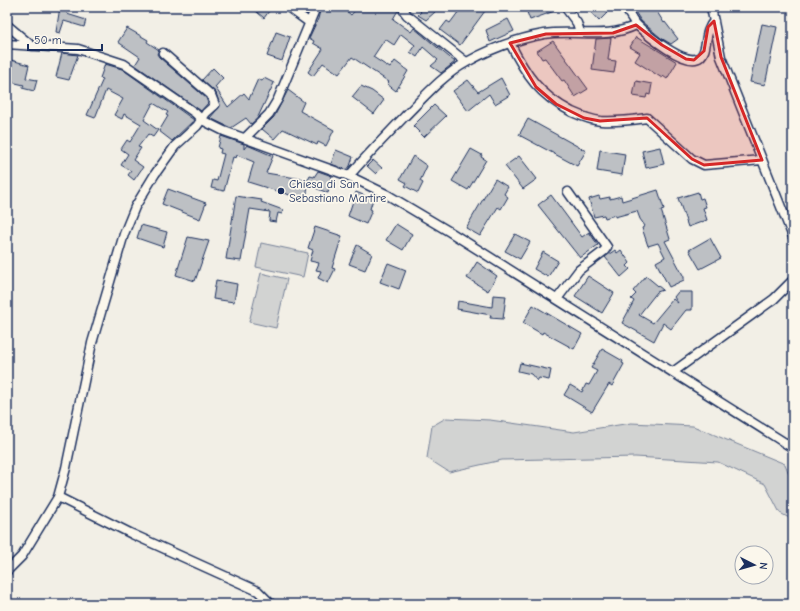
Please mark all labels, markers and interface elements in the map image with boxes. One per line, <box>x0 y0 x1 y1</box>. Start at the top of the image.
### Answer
scale bar <box>28 26 102 52</box>
text: 50 m <box>34 33 62 47</box>
place label: Chiesa di San Sebastiano Martire <box>289 177 386 205</box>
marker: Chiesa di San Sebastiano Martire <box>276 186 286 196</box>
north arrow <box>734 545 774 585</box>
text: N <box>757 562 770 570</box>

